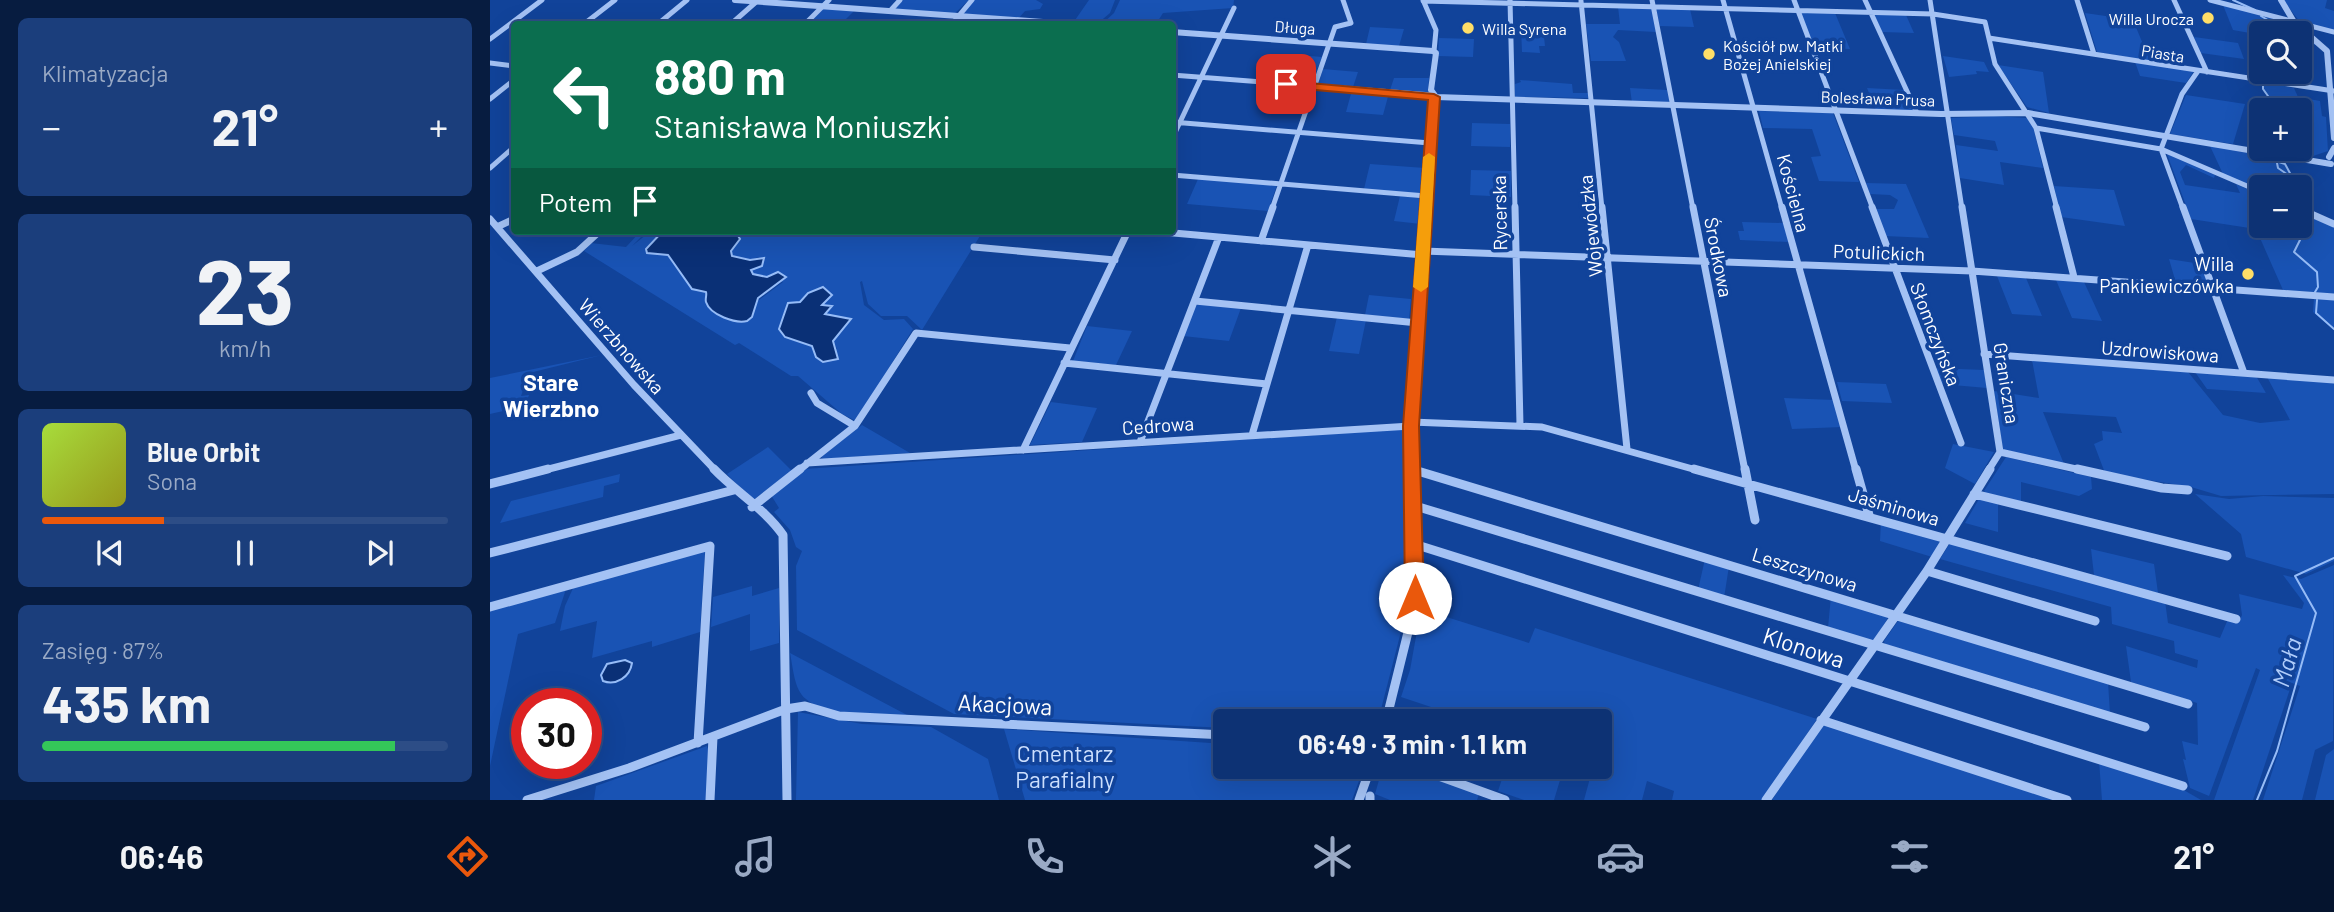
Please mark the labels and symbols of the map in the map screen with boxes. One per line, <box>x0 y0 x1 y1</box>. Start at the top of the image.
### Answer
place label: Willa Urocza <box>2109 9 2194 28</box>
marker: Willa Urocza <box>2200 10 2216 26</box>
street label: Długa <box>1274 16 1316 38</box>
place label: Willa Syrena <box>1482 19 1567 38</box>
marker: Willa Syrena <box>1460 20 1476 36</box>
place label: Kościół pw. Matki Bożej Anielskiej <box>1723 36 1843 73</box>
street label: Piasta <box>2140 40 2186 66</box>
marker: Kościół pw. Matki Bożej Anielskiej <box>1701 46 1717 62</box>
pin <box>1256 54 1316 114</box>
street label: Bolesława Prusa <box>1820 87 1936 109</box>
street label: Kościelna <box>1773 151 1815 235</box>
street label: Wojewódzka <box>1573 174 1607 278</box>
street label: Rycerska <box>1487 175 1511 251</box>
street label: Środkowa <box>1700 215 1738 299</box>
street label: Potulickich <box>1833 239 1925 265</box>
place label: Willa Pankiewiczówka <box>2099 252 2234 297</box>
marker: Willa Pankiewiczówka <box>2240 266 2256 282</box>
street label: Słomczyńska <box>1906 279 1966 389</box>
street label: Wierzbnowska <box>574 294 670 398</box>
street label: Uzdrowiskowa <box>2100 335 2220 367</box>
street label: Graniczna <box>1989 341 2025 425</box>
district label: Stare Wierzbno <box>503 368 599 422</box>
street label: Cedrowa <box>1121 411 1195 439</box>
street label: Jaśminowa <box>1846 482 1942 530</box>
street label: Leszczynowa <box>1750 542 1860 596</box>
position arrow <box>1378 561 1452 635</box>
street label: Klonowa <box>1760 621 1848 673</box>
water label: Mała <box>2265 634 2307 690</box>
speed limit sign: 30 <box>511 688 602 779</box>
street label: Akacjowa <box>957 688 1053 720</box>
park label: Cmentarz Parafialny <box>1015 739 1115 793</box>

